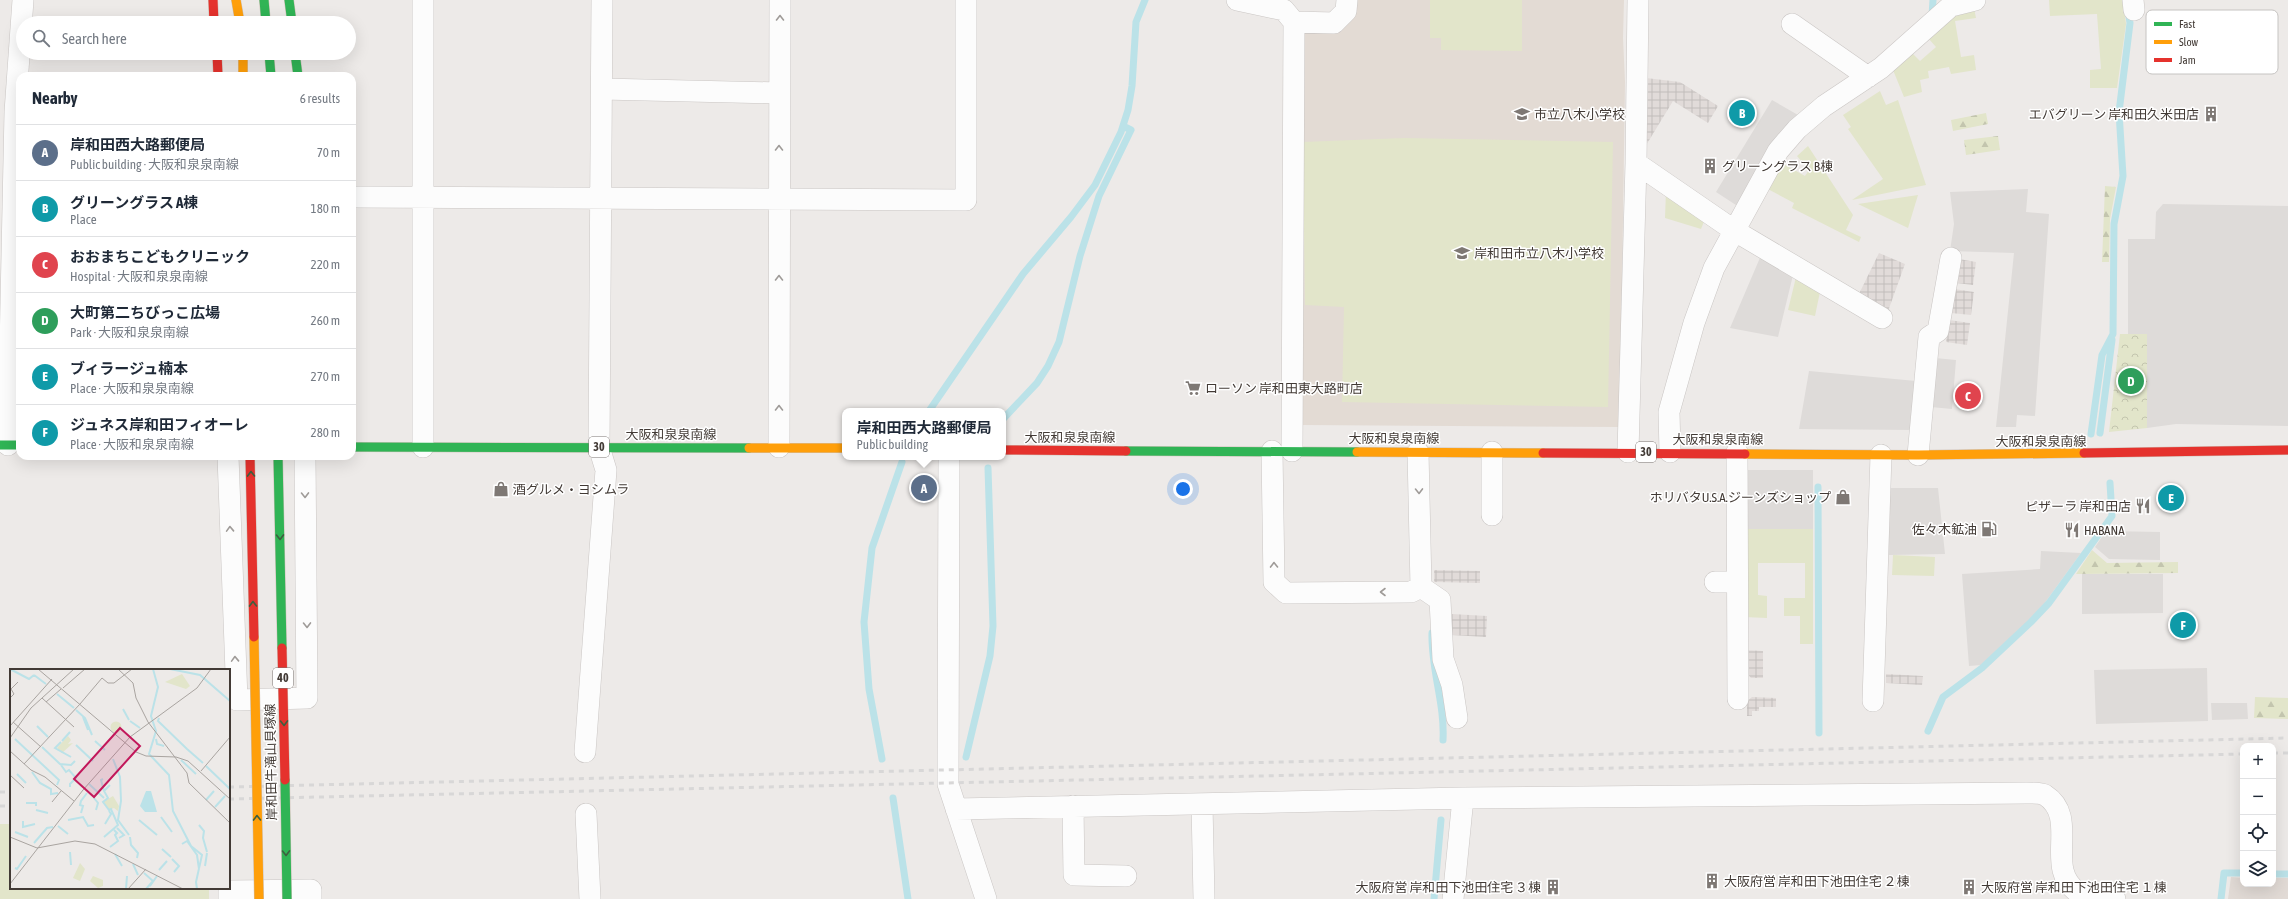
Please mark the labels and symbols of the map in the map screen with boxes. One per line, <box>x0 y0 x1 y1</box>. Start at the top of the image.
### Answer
legend <box>2146 10 2278 74</box>
one-way arrow <box>776 15 784 21</box>
text: Fast <box>2179 18 2195 30</box>
text: Slow <box>2179 36 2198 48</box>
text: Jam <box>2179 54 2196 66</box>
pin: B <box>1729 98 1755 128</box>
school or university icon: 市立八木小学校 <box>1513 105 1531 123</box>
building icon: エバグリーン 岸和田久米田店 <box>2202 105 2220 123</box>
place label: 市立八木小学校 <box>1534 107 1625 122</box>
place label: エバグリーン 岸和田久米田店 <box>2029 107 2199 122</box>
one-way arrow <box>775 145 783 151</box>
building icon: グリーングラス B棟 <box>1701 157 1719 175</box>
place label: グリーングラス B棟 <box>1722 159 1833 174</box>
school or university icon: 岸和田市立八木小学校 <box>1453 244 1471 262</box>
place label: 岸和田市立八木小学校 <box>1474 246 1604 261</box>
one-way arrow <box>775 275 783 281</box>
pin: D <box>2118 366 2144 396</box>
supermarket icon: ローソン 岸和田東大路町店 <box>1184 379 1202 397</box>
place label: ローソン 岸和田東大路町店 <box>1205 381 1363 396</box>
pin: C <box>1955 381 1981 411</box>
one-way arrow <box>775 405 783 411</box>
street label: 大阪和泉泉南線 <box>625 427 717 442</box>
street label: 大阪和泉泉南線 <box>1024 430 1116 445</box>
street label: 大阪和泉泉南線 <box>1348 431 1440 446</box>
street label: 大阪和泉泉南線 <box>1672 432 1764 447</box>
street label: 大阪和泉泉南線 <box>1995 434 2087 449</box>
road number: 30 <box>589 437 609 457</box>
road number: 30 <box>1636 442 1656 462</box>
one-way arrow <box>247 471 255 477</box>
pin: A <box>911 473 937 503</box>
your location <box>1173 479 1193 499</box>
shop icon: 酒グルメ・ヨシムラ <box>492 480 510 498</box>
place label: 酒グルメ・ヨシムラ <box>513 482 629 497</box>
pin: E <box>2158 483 2184 513</box>
one-way arrow <box>1415 488 1423 494</box>
shop icon: ホリバタU.S.A.ジーンズショップ <box>1834 488 1852 506</box>
place label: ホリバタU.S.A.ジーンズショップ <box>1650 490 1831 505</box>
one-way arrow <box>301 492 309 498</box>
restaurant icon: ピザーラ 岸和田店 <box>2134 497 2152 515</box>
place label: ピザーラ 岸和田店 <box>2025 499 2131 514</box>
fuel station icon: 佐々木鉱油 <box>1980 520 1998 538</box>
restaurant icon: HABANA <box>2063 521 2081 539</box>
place label: 佐々木鉱油 <box>1912 522 1977 537</box>
place label: HABANA <box>2084 523 2125 538</box>
one-way arrow <box>226 526 234 532</box>
one-way arrow <box>276 534 284 540</box>
one-way arrow <box>1270 562 1278 568</box>
one-way arrow <box>1380 588 1386 596</box>
one-way arrow <box>249 601 257 607</box>
pin: F <box>2170 610 2196 640</box>
one-way arrow <box>303 622 311 628</box>
one-way arrow <box>231 656 239 662</box>
road number: 40 <box>273 668 293 688</box>
inset map <box>10 669 230 889</box>
street label: 岸和田牛滝山貝塚線 <box>262 703 280 821</box>
one-way arrow <box>279 720 288 726</box>
one-way arrow <box>253 815 261 821</box>
one-way arrow <box>282 850 290 856</box>
building icon: 大阪府営 岸和田下池田住宅 ２棟 <box>1703 872 1721 890</box>
place label: 大阪府営 岸和田下池田住宅 ２棟 <box>1724 874 1910 889</box>
building icon: 大阪府営 岸和田下池田住宅 ３棟 <box>1544 878 1562 896</box>
building icon: 大阪府営 岸和田下池田住宅 １棟 <box>1960 878 1978 896</box>
place label: 大阪府営 岸和田下池田住宅 ３棟 <box>1355 880 1541 895</box>
place label: 大阪府営 岸和田下池田住宅 １棟 <box>1981 880 2167 895</box>

